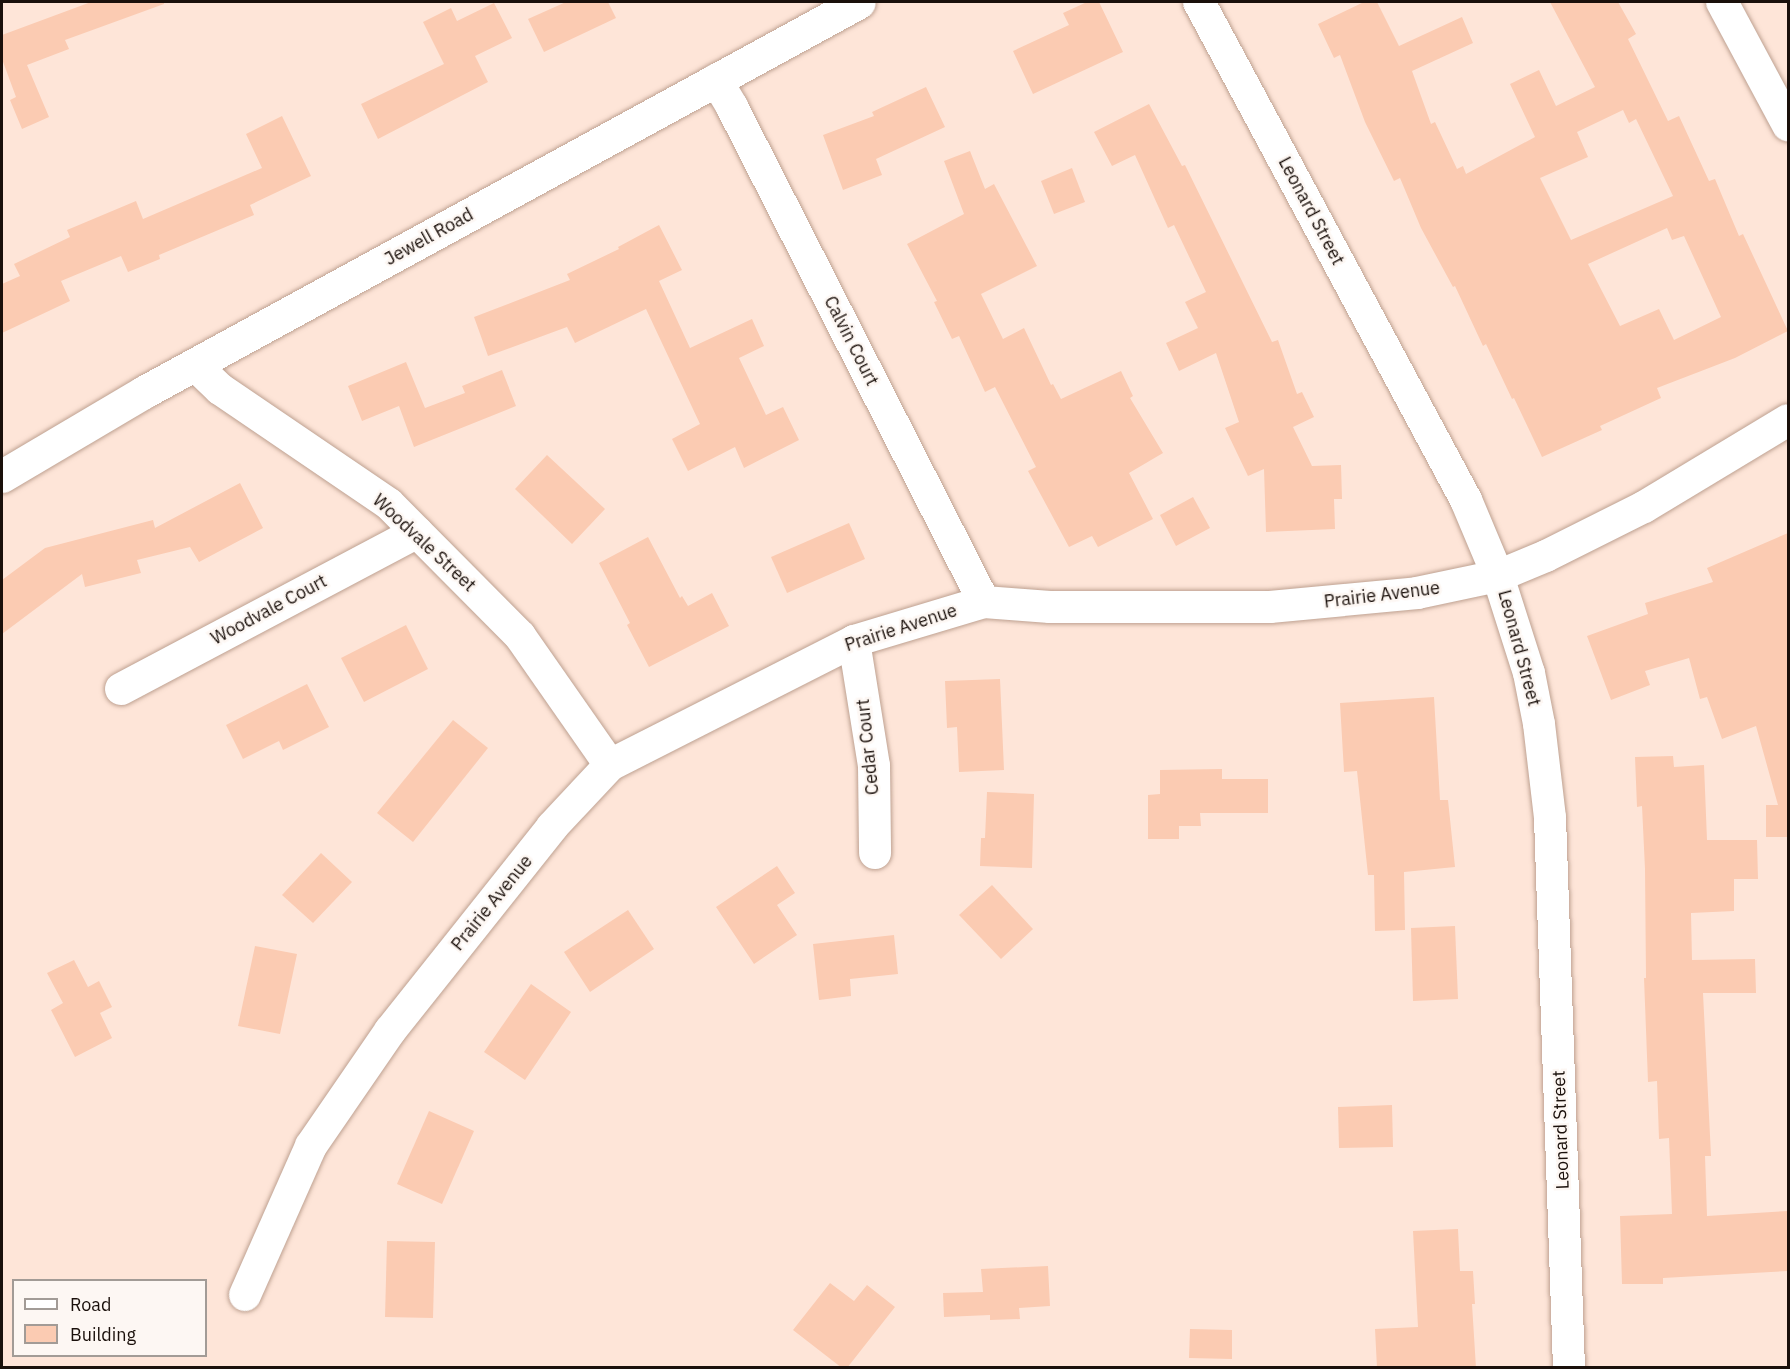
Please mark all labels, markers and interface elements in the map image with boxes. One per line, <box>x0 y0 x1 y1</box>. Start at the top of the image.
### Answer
street label: Leonard Street <box>1273 153 1349 269</box>
street label: Jewell Road <box>381 204 477 270</box>
street label: Calvin Court <box>819 293 883 389</box>
street label: Woodvale Street <box>368 490 480 596</box>
street label: Woodvale Court <box>207 570 331 650</box>
street label: Prairie Avenue <box>1323 577 1441 613</box>
street label: Leonard Street <box>1493 588 1545 708</box>
street label: Prairie Avenue <box>842 600 960 656</box>
street label: Cedar Court <box>852 698 884 796</box>
street label: Prairie Avenue <box>447 851 537 955</box>
street label: Leonard Street <box>1548 1070 1574 1190</box>
legend <box>12 1279 207 1357</box>
text: Road <box>70 1293 111 1316</box>
text: Building <box>70 1323 136 1346</box>

